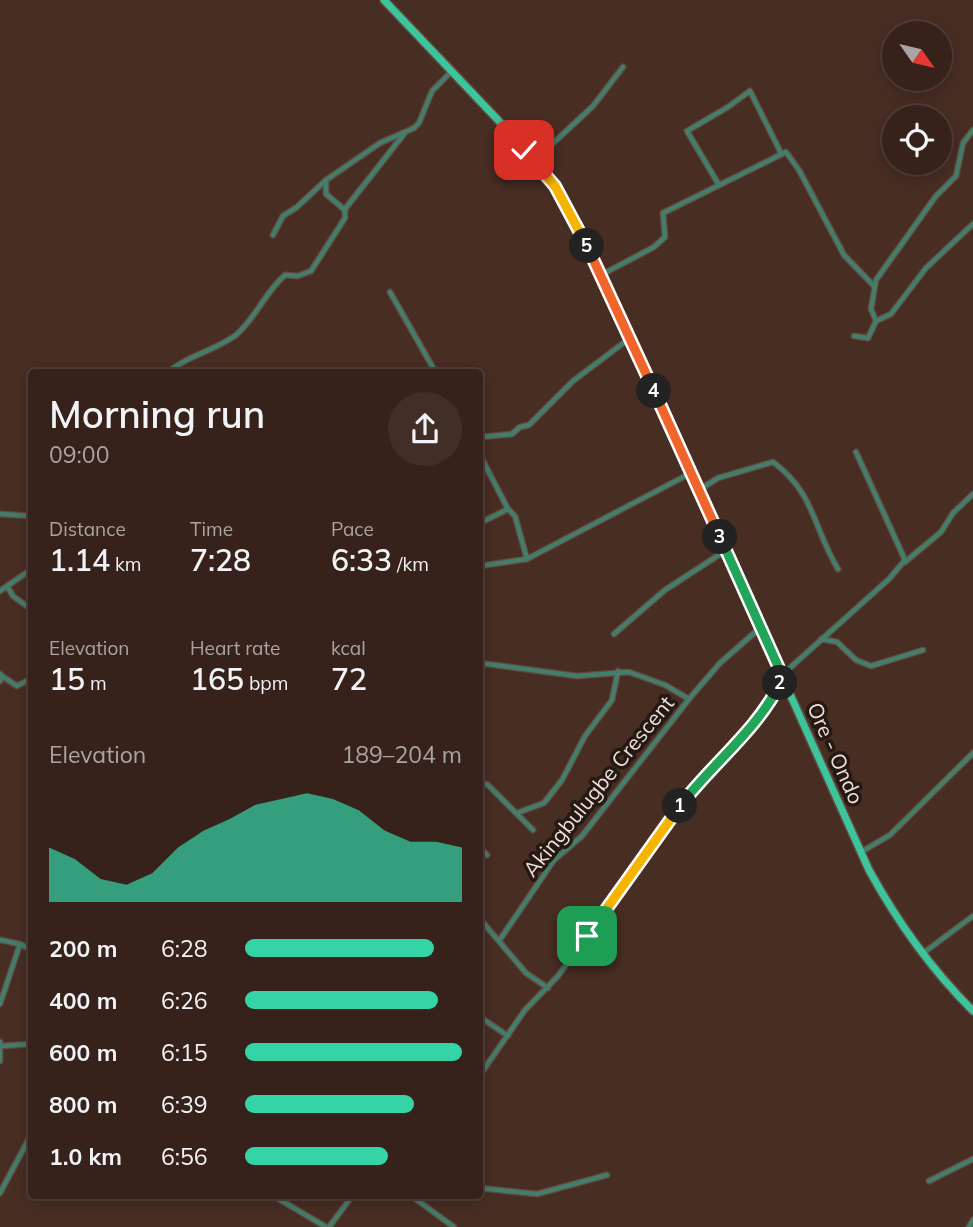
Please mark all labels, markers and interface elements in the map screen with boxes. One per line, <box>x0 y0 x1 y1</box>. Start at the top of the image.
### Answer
north arrow <box>882 21 952 91</box>
map controls <box>882 21 952 175</box>
button: locate <box>882 105 952 175</box>
pin <box>494 120 554 180</box>
icon: check <box>505 131 543 169</box>
pin: 5 <box>570 229 604 264</box>
text: 5 <box>581 233 592 257</box>
pin: 4 <box>636 374 672 408</box>
text: 4 <box>648 378 659 402</box>
text: Morning run <box>49 390 265 438</box>
button: share <box>388 392 462 466</box>
text: 09:00 <box>49 440 109 469</box>
text: Distance <box>49 517 126 541</box>
text: Time <box>190 517 233 541</box>
text: Pace <box>331 517 374 541</box>
pin: 3 <box>702 520 738 554</box>
text: 3 <box>714 524 725 548</box>
text: 1.14 <box>49 541 110 579</box>
text: 7:28 <box>190 541 251 579</box>
text: 6:33 <box>331 541 392 579</box>
text: km <box>110 552 142 576</box>
text: /km <box>392 552 429 576</box>
text: Elevation <box>49 636 129 660</box>
text: Heart rate <box>190 636 280 660</box>
text: kcal <box>331 636 366 660</box>
text: 15 <box>49 660 85 698</box>
text: 165 <box>190 660 244 698</box>
text: 72 <box>331 660 367 698</box>
pin: 2 <box>762 666 798 700</box>
text: 2 <box>774 670 785 694</box>
text: m <box>85 671 107 695</box>
text: bpm <box>244 671 288 695</box>
street label: Akingbulugbe Crescent <box>517 690 679 882</box>
street label: Ore - Ondo <box>802 698 870 808</box>
text: Elevation <box>49 740 146 769</box>
text: 189–204 m <box>341 740 462 769</box>
pin: 1 <box>662 788 698 824</box>
text: 1 <box>674 793 685 817</box>
pin <box>557 906 617 966</box>
icon: arrive <box>568 917 606 955</box>
text: 200 m <box>49 934 117 963</box>
text: 6:28 <box>161 934 208 963</box>
text: 400 m <box>49 986 117 1015</box>
text: 6:26 <box>161 986 208 1015</box>
text: 600 m <box>49 1038 117 1067</box>
text: 6:15 <box>161 1038 208 1067</box>
text: 800 m <box>49 1090 117 1119</box>
text: 6:39 <box>161 1090 208 1119</box>
text: 1.0 km <box>49 1142 122 1171</box>
text: 6:56 <box>161 1142 208 1171</box>

